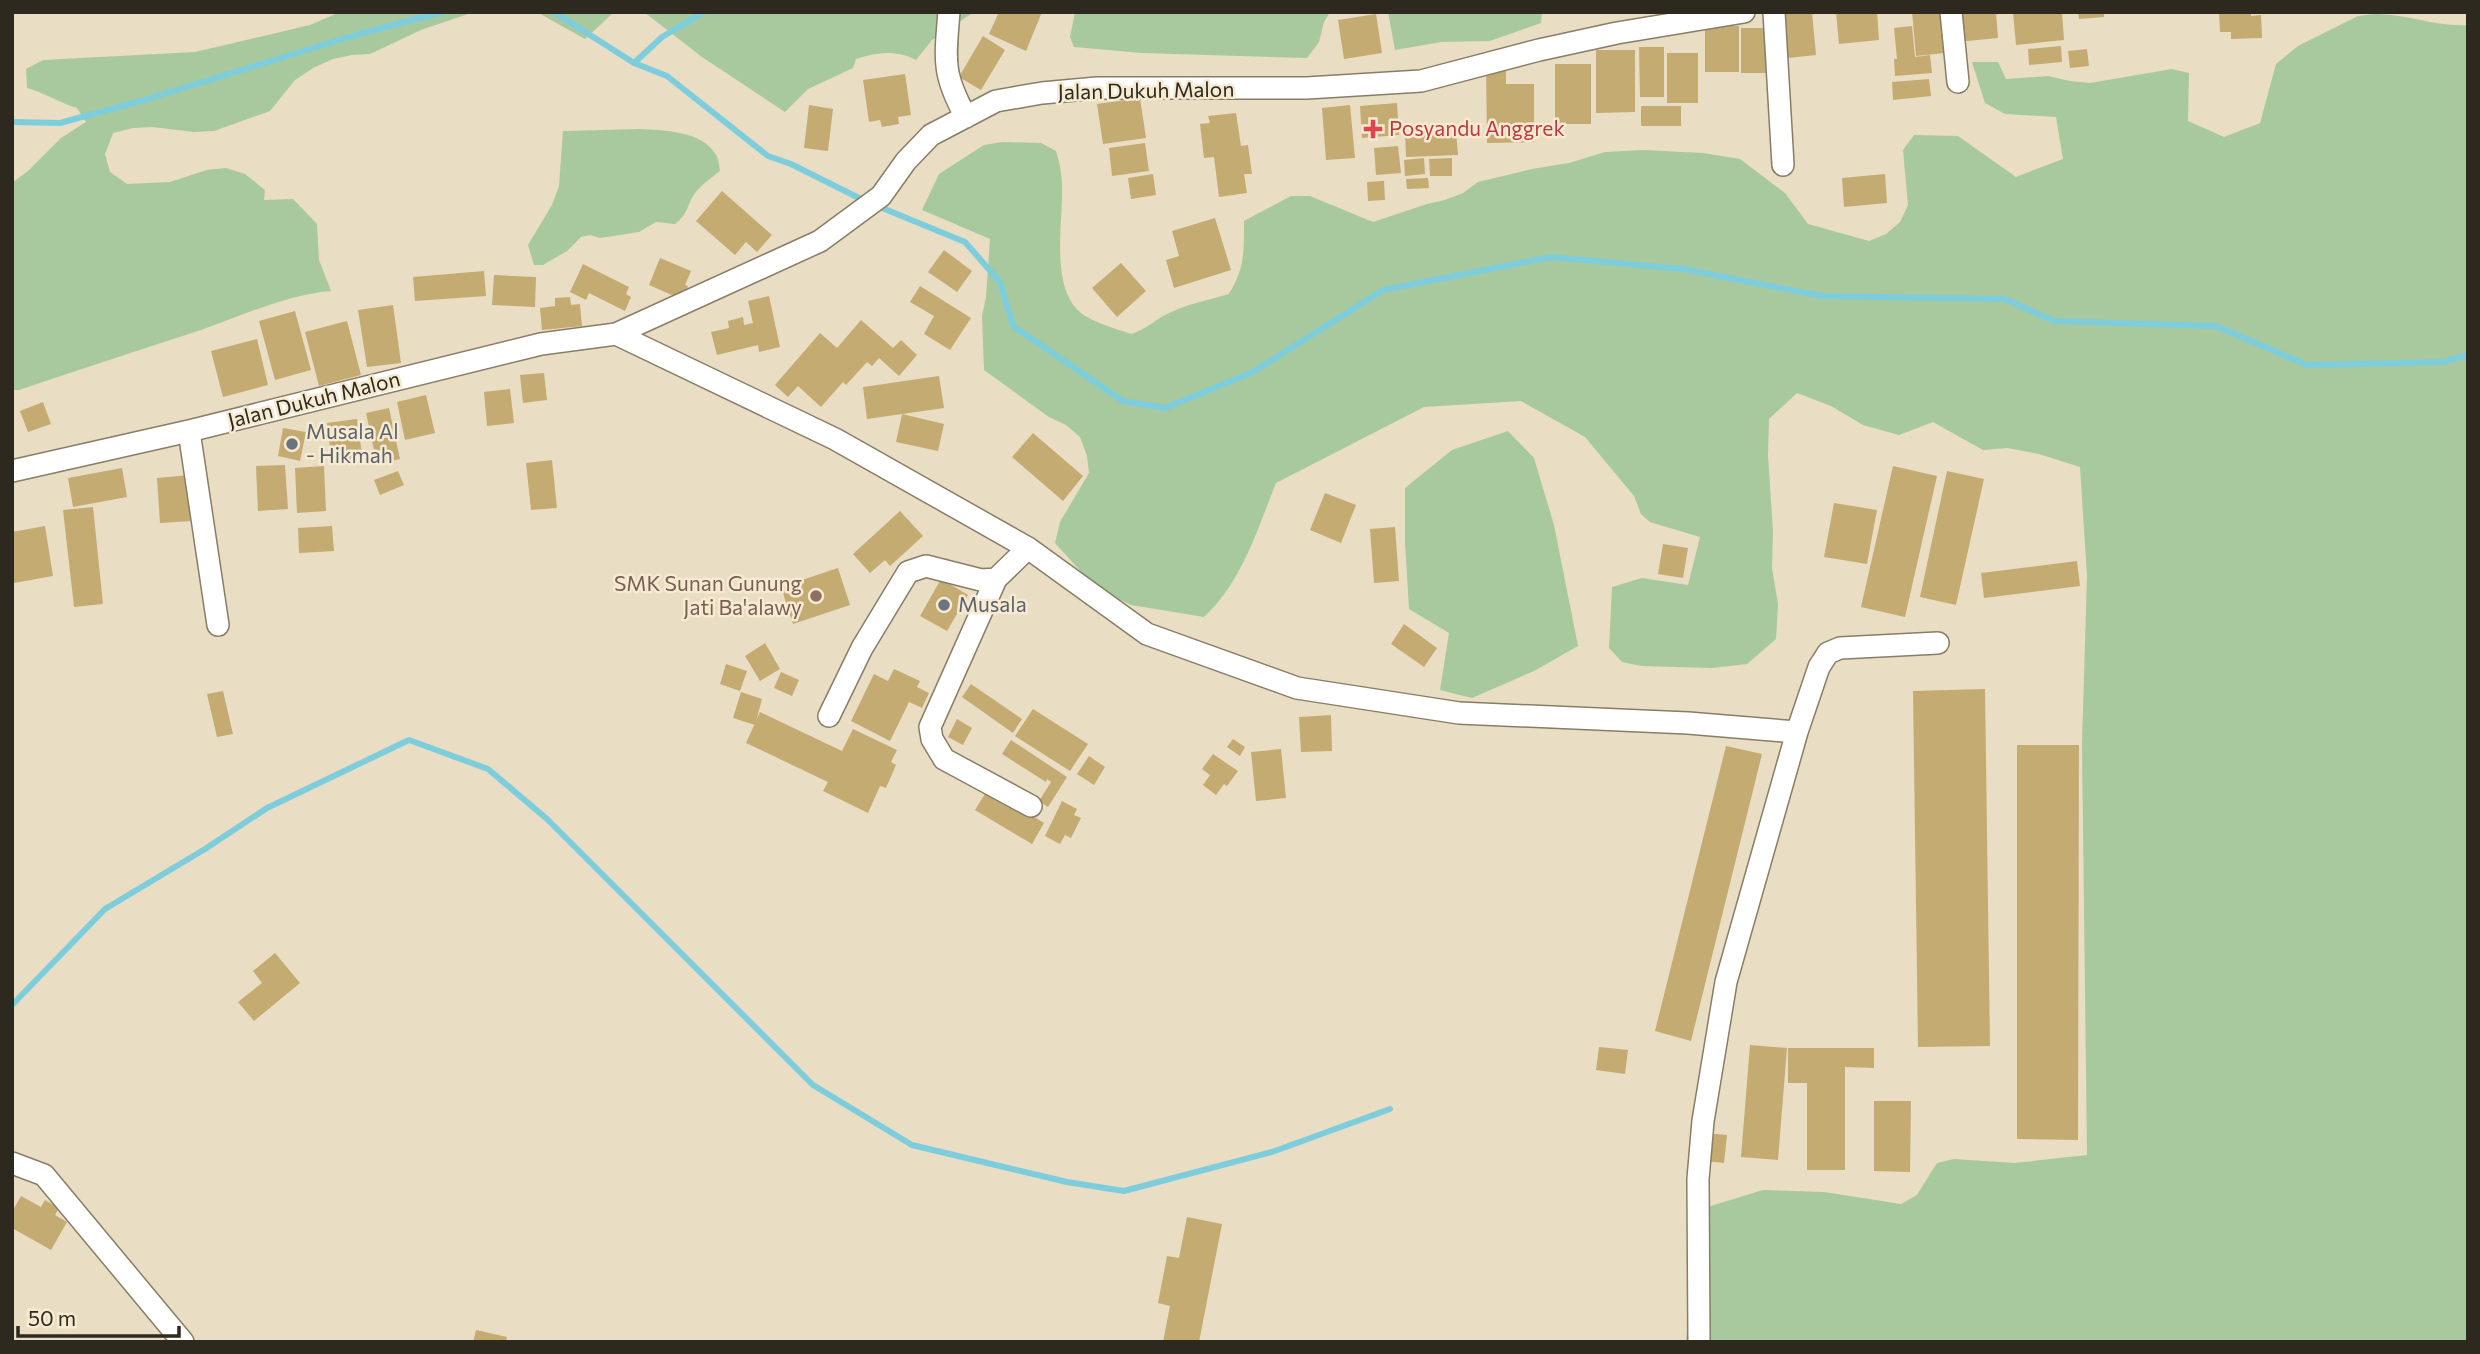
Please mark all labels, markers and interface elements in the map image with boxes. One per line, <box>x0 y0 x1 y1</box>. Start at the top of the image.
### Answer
street label: Jalan Dukuh Malon <box>1057 75 1234 104</box>
place label: Posyandu Anggrek <box>1389 115 1565 140</box>
marker: Posyandu Anggrek <box>1363 119 1383 139</box>
street label: Jalan Dukuh Malon <box>225 365 402 432</box>
place label: Musala Al - Hikmah <box>306 418 398 467</box>
marker: Musala Al - Hikmah <box>284 436 300 452</box>
place label: SMK Sunan Gunung Jati Ba'alawy <box>614 570 802 619</box>
marker: SMK Sunan Gunung Jati Ba'alawy <box>808 588 824 604</box>
place label: Musala <box>958 591 1027 616</box>
marker: Musala <box>936 597 952 613</box>
scale bar <box>18 1294 178 1338</box>
text: 50 m <box>28 1305 76 1330</box>

